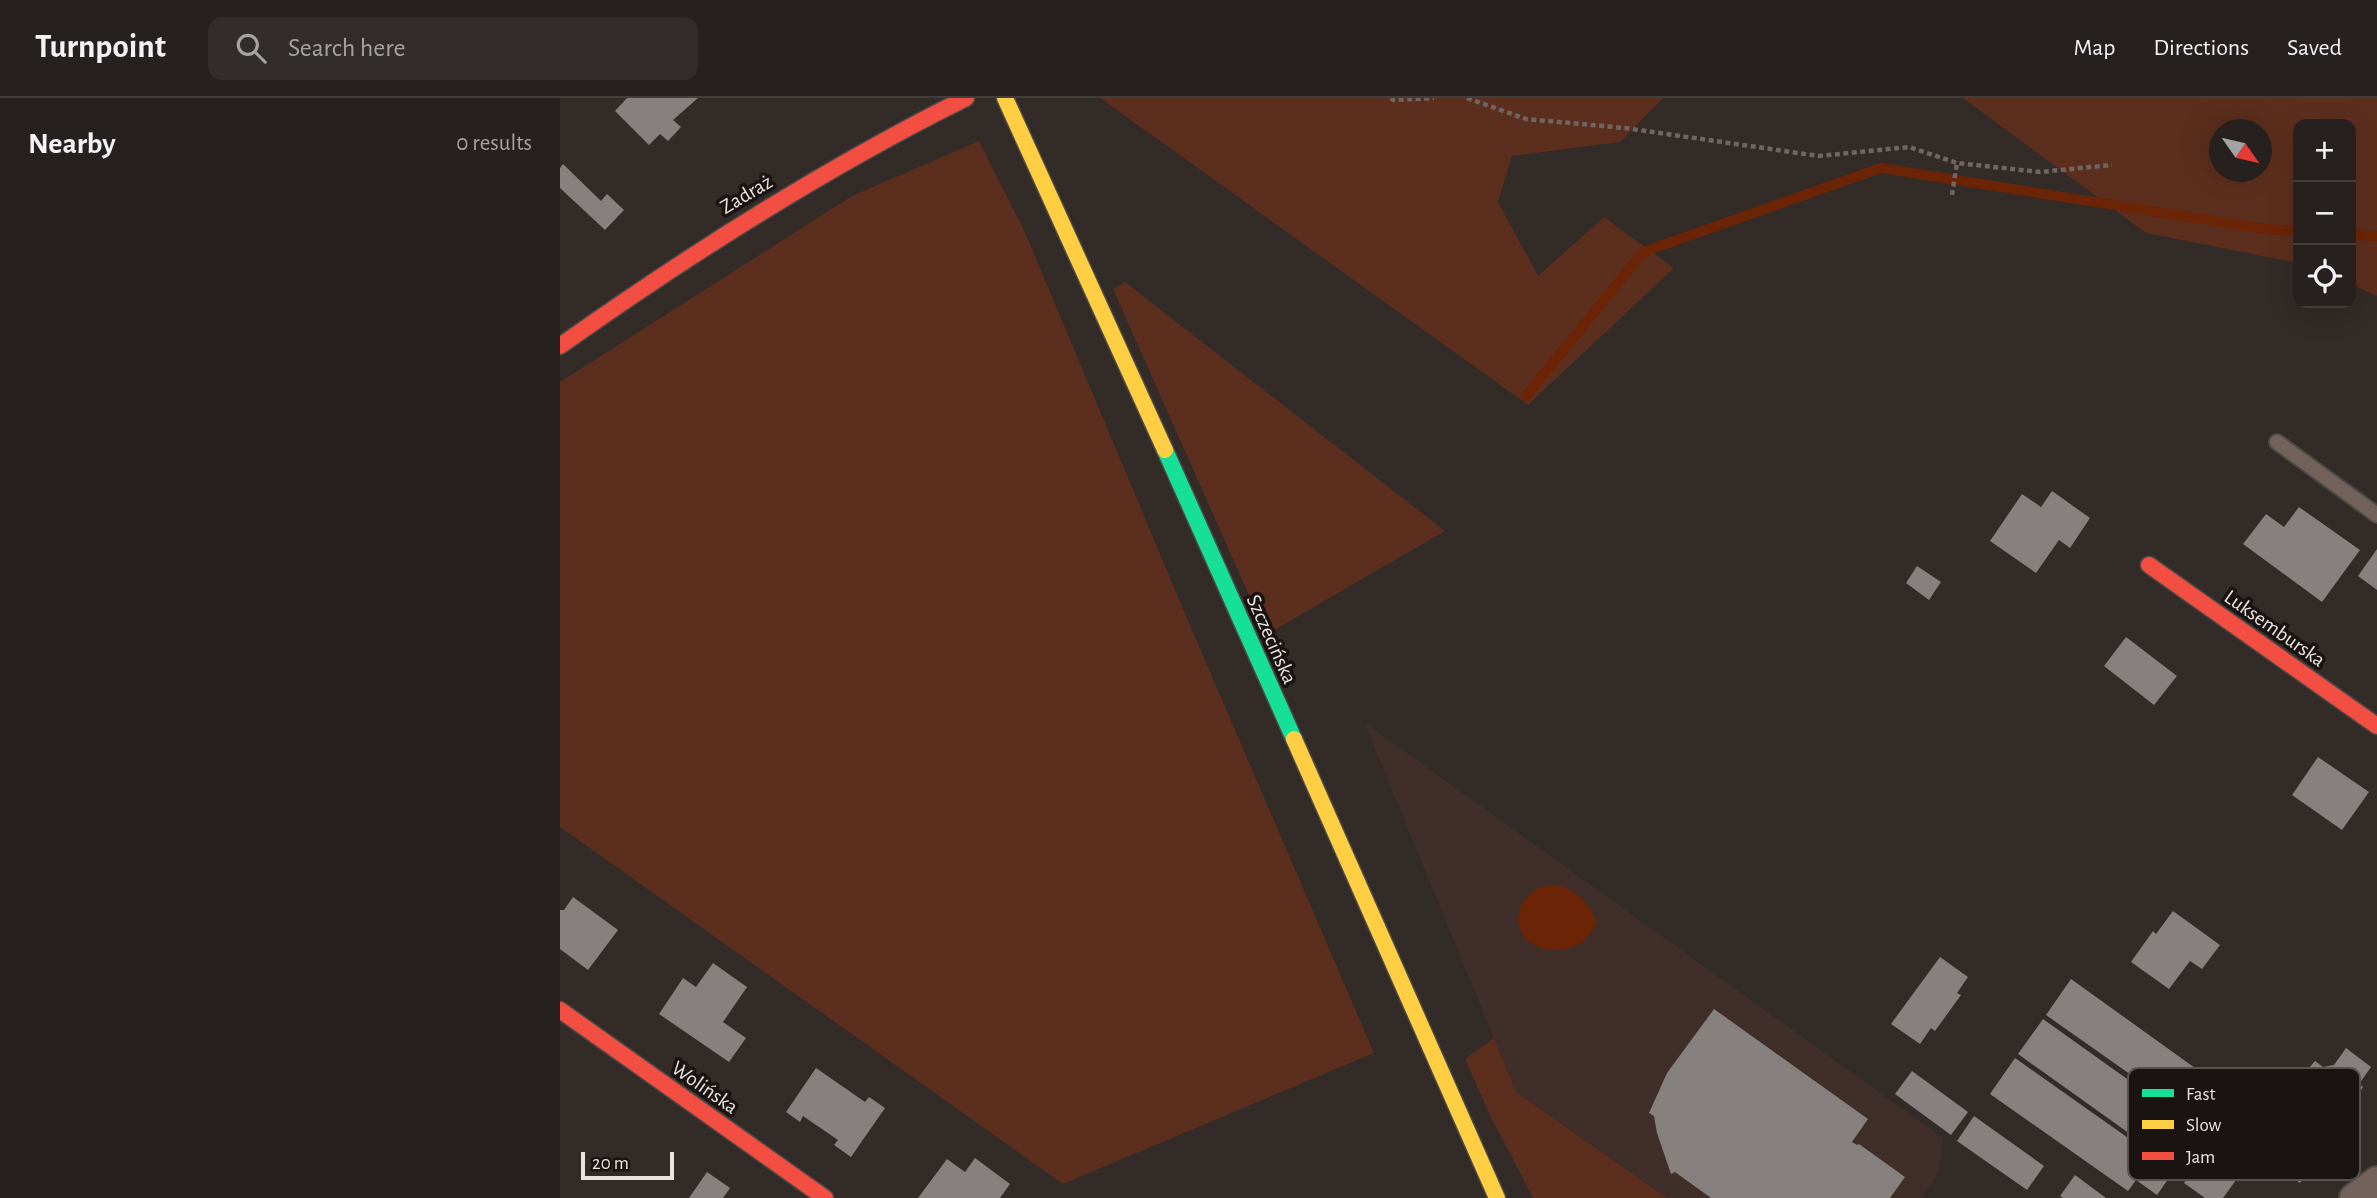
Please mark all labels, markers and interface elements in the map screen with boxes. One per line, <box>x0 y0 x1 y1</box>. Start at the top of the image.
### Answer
search box <box>208 17 698 80</box>
icon: search <box>232 29 270 67</box>
text: Turnpoint <box>35 31 166 64</box>
text: Search here <box>288 35 406 61</box>
text: Map <box>2073 36 2115 60</box>
text: Directions <box>2153 36 2249 60</box>
text: Saved <box>2287 36 2342 60</box>
north arrow <box>2209 119 2272 182</box>
map controls <box>2293 119 2356 308</box>
button: + <box>2293 119 2356 182</box>
text: Nearby <box>28 129 116 159</box>
text: 0 results <box>456 132 532 155</box>
street label: Zadraż <box>717 171 776 218</box>
button: − <box>2293 182 2356 245</box>
button: locate <box>2293 245 2356 308</box>
street label: Luksemburska <box>2220 586 2329 671</box>
street label: Szczecińska <box>1243 592 1301 687</box>
street label: Wolińska <box>668 1057 742 1118</box>
legend <box>2128 1068 2360 1180</box>
text: Fast <box>2186 1085 2216 1104</box>
text: Slow <box>2186 1116 2222 1135</box>
text: Jam <box>2186 1148 2215 1167</box>
scale bar <box>581 1149 674 1181</box>
text: 20 m <box>592 1154 629 1173</box>

